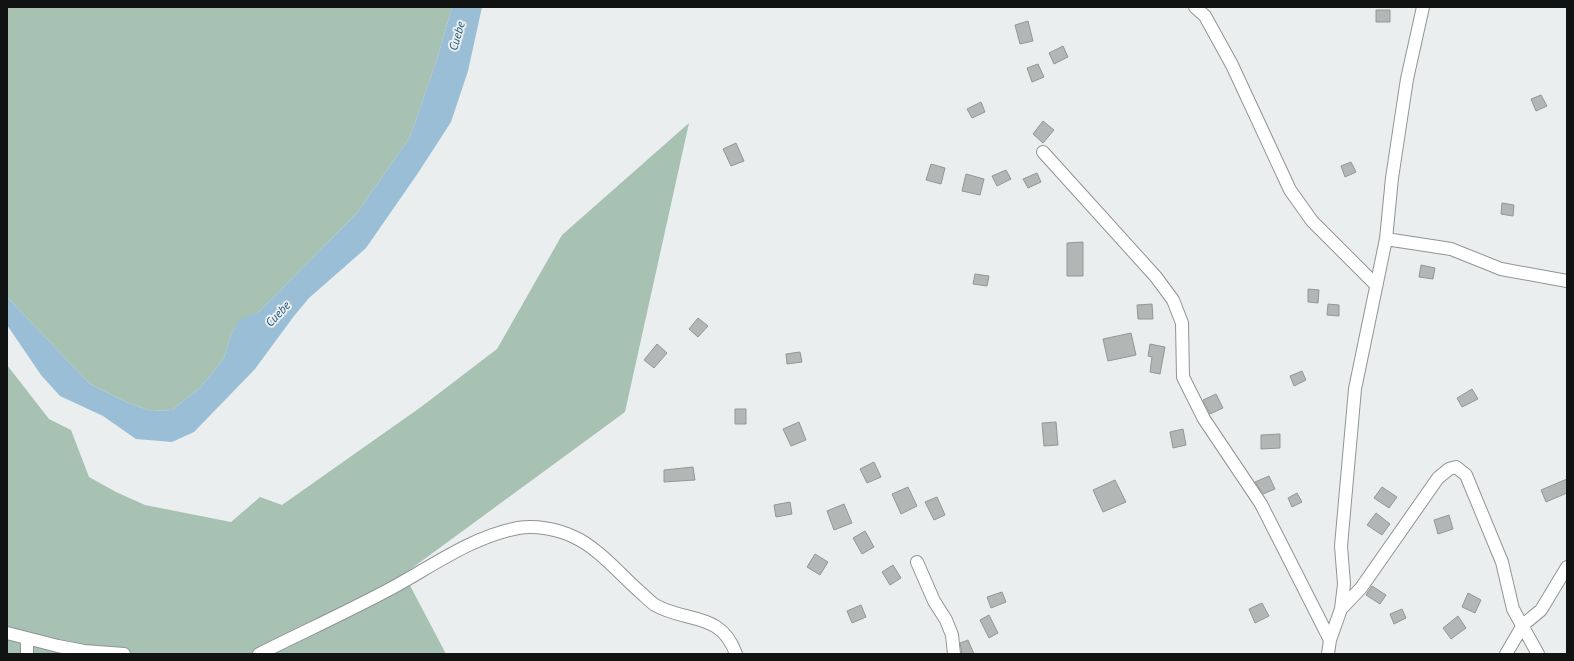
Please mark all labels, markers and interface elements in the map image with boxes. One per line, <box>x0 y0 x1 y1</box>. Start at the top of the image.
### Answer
water label: Cuebe <box>445 19 468 52</box>
water label: Cuebe <box>262 297 294 330</box>

